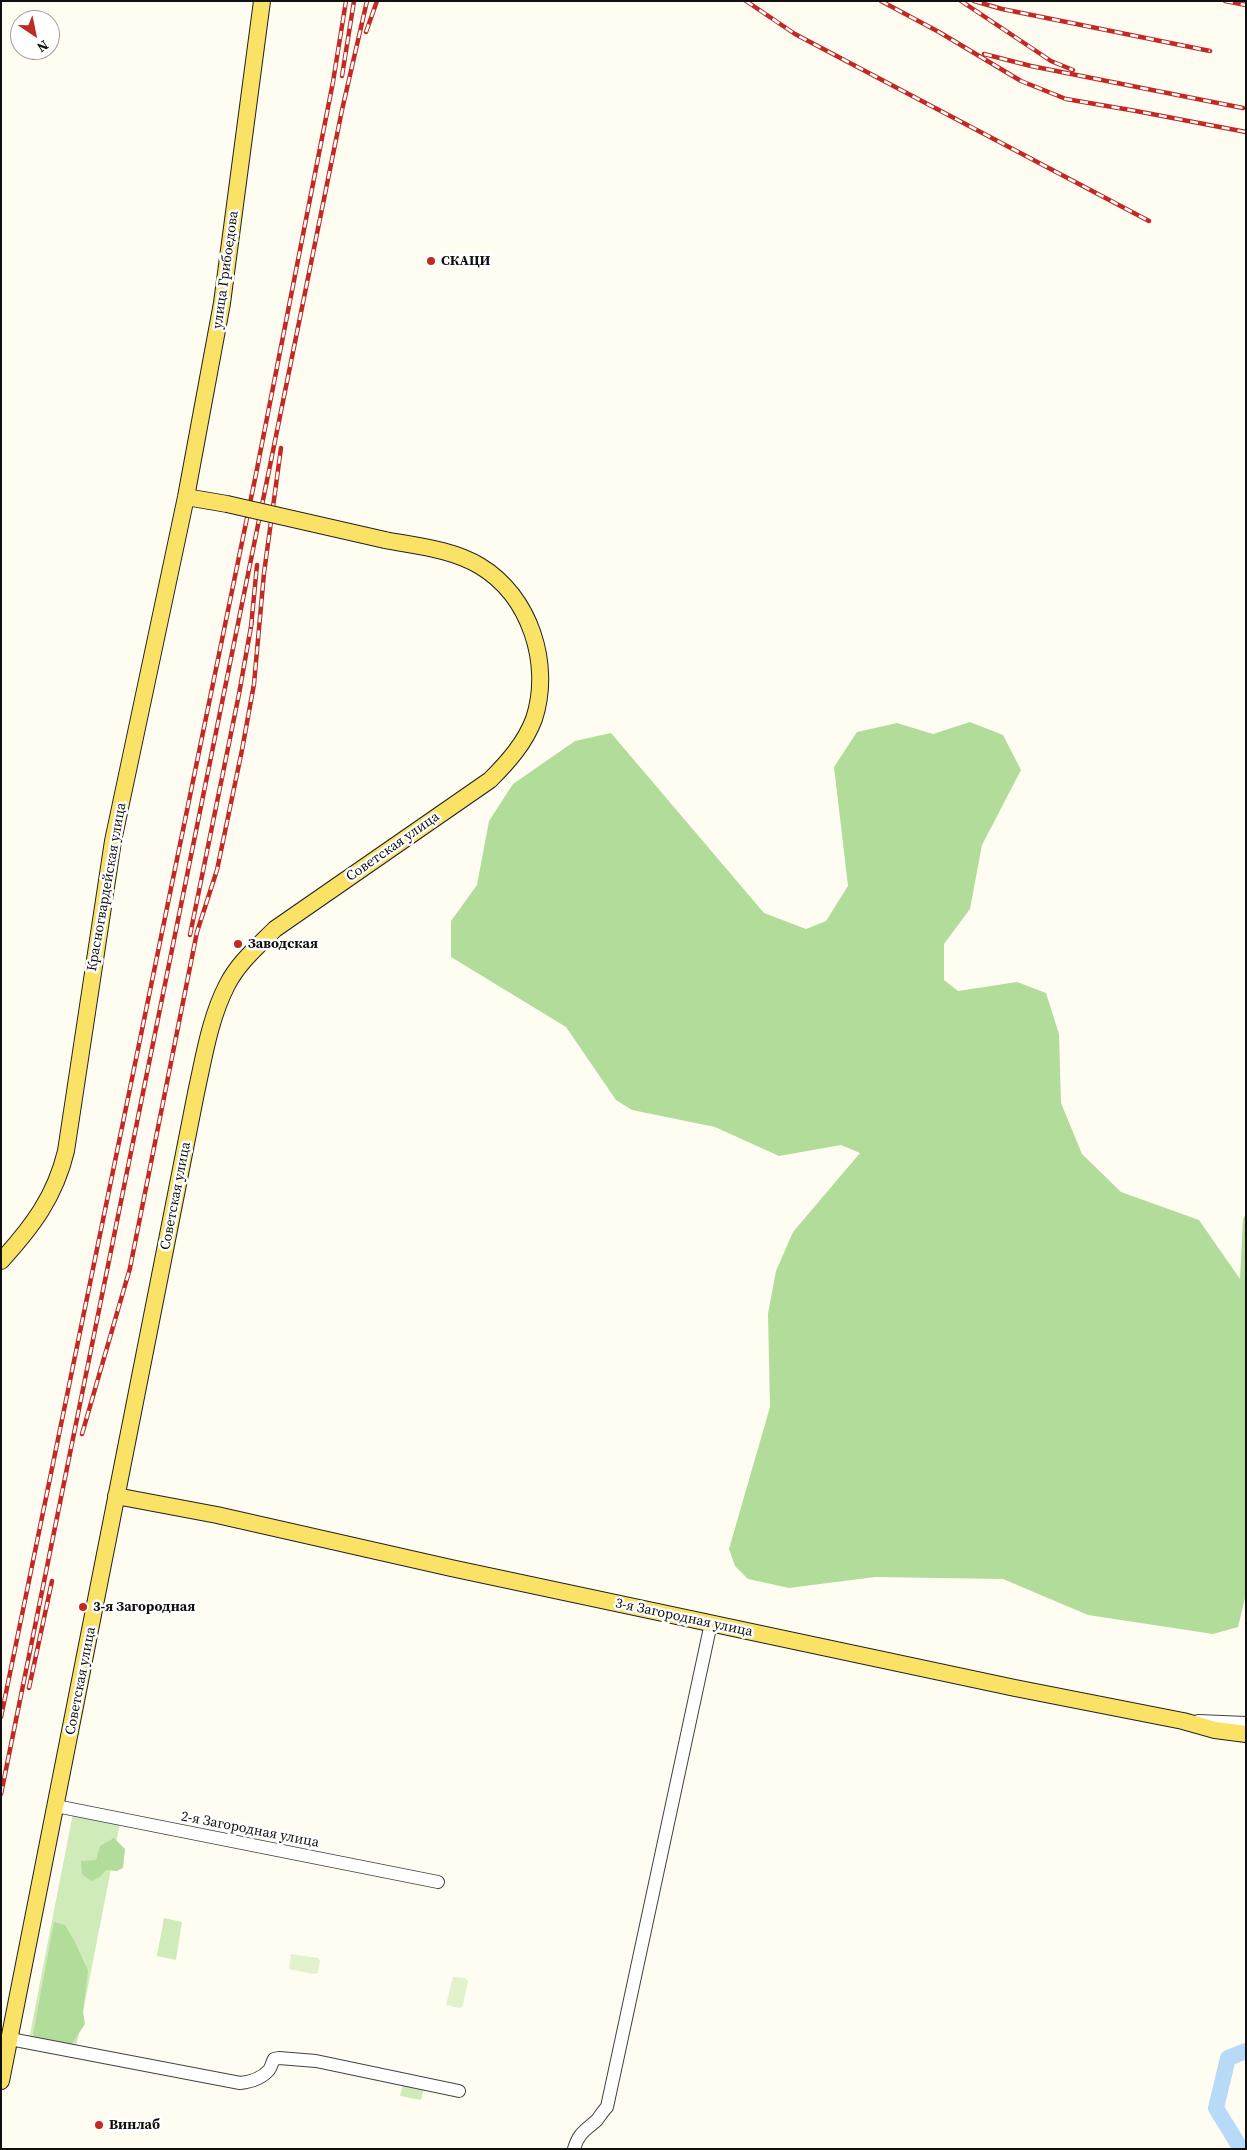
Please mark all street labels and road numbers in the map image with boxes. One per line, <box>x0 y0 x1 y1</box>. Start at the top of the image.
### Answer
street label: улица Грибоедова <box>209 210 243 330</box>
street label: Красногвардейская улица <box>84 801 130 973</box>
street label: Советская улица <box>343 809 443 885</box>
street label: Советская улица <box>157 1140 195 1252</box>
street label: 3-я Загородная улица <box>614 1595 754 1641</box>
street label: Советская улица <box>62 1625 100 1737</box>
street label: 2-я Загородная улица <box>180 1808 320 1852</box>

